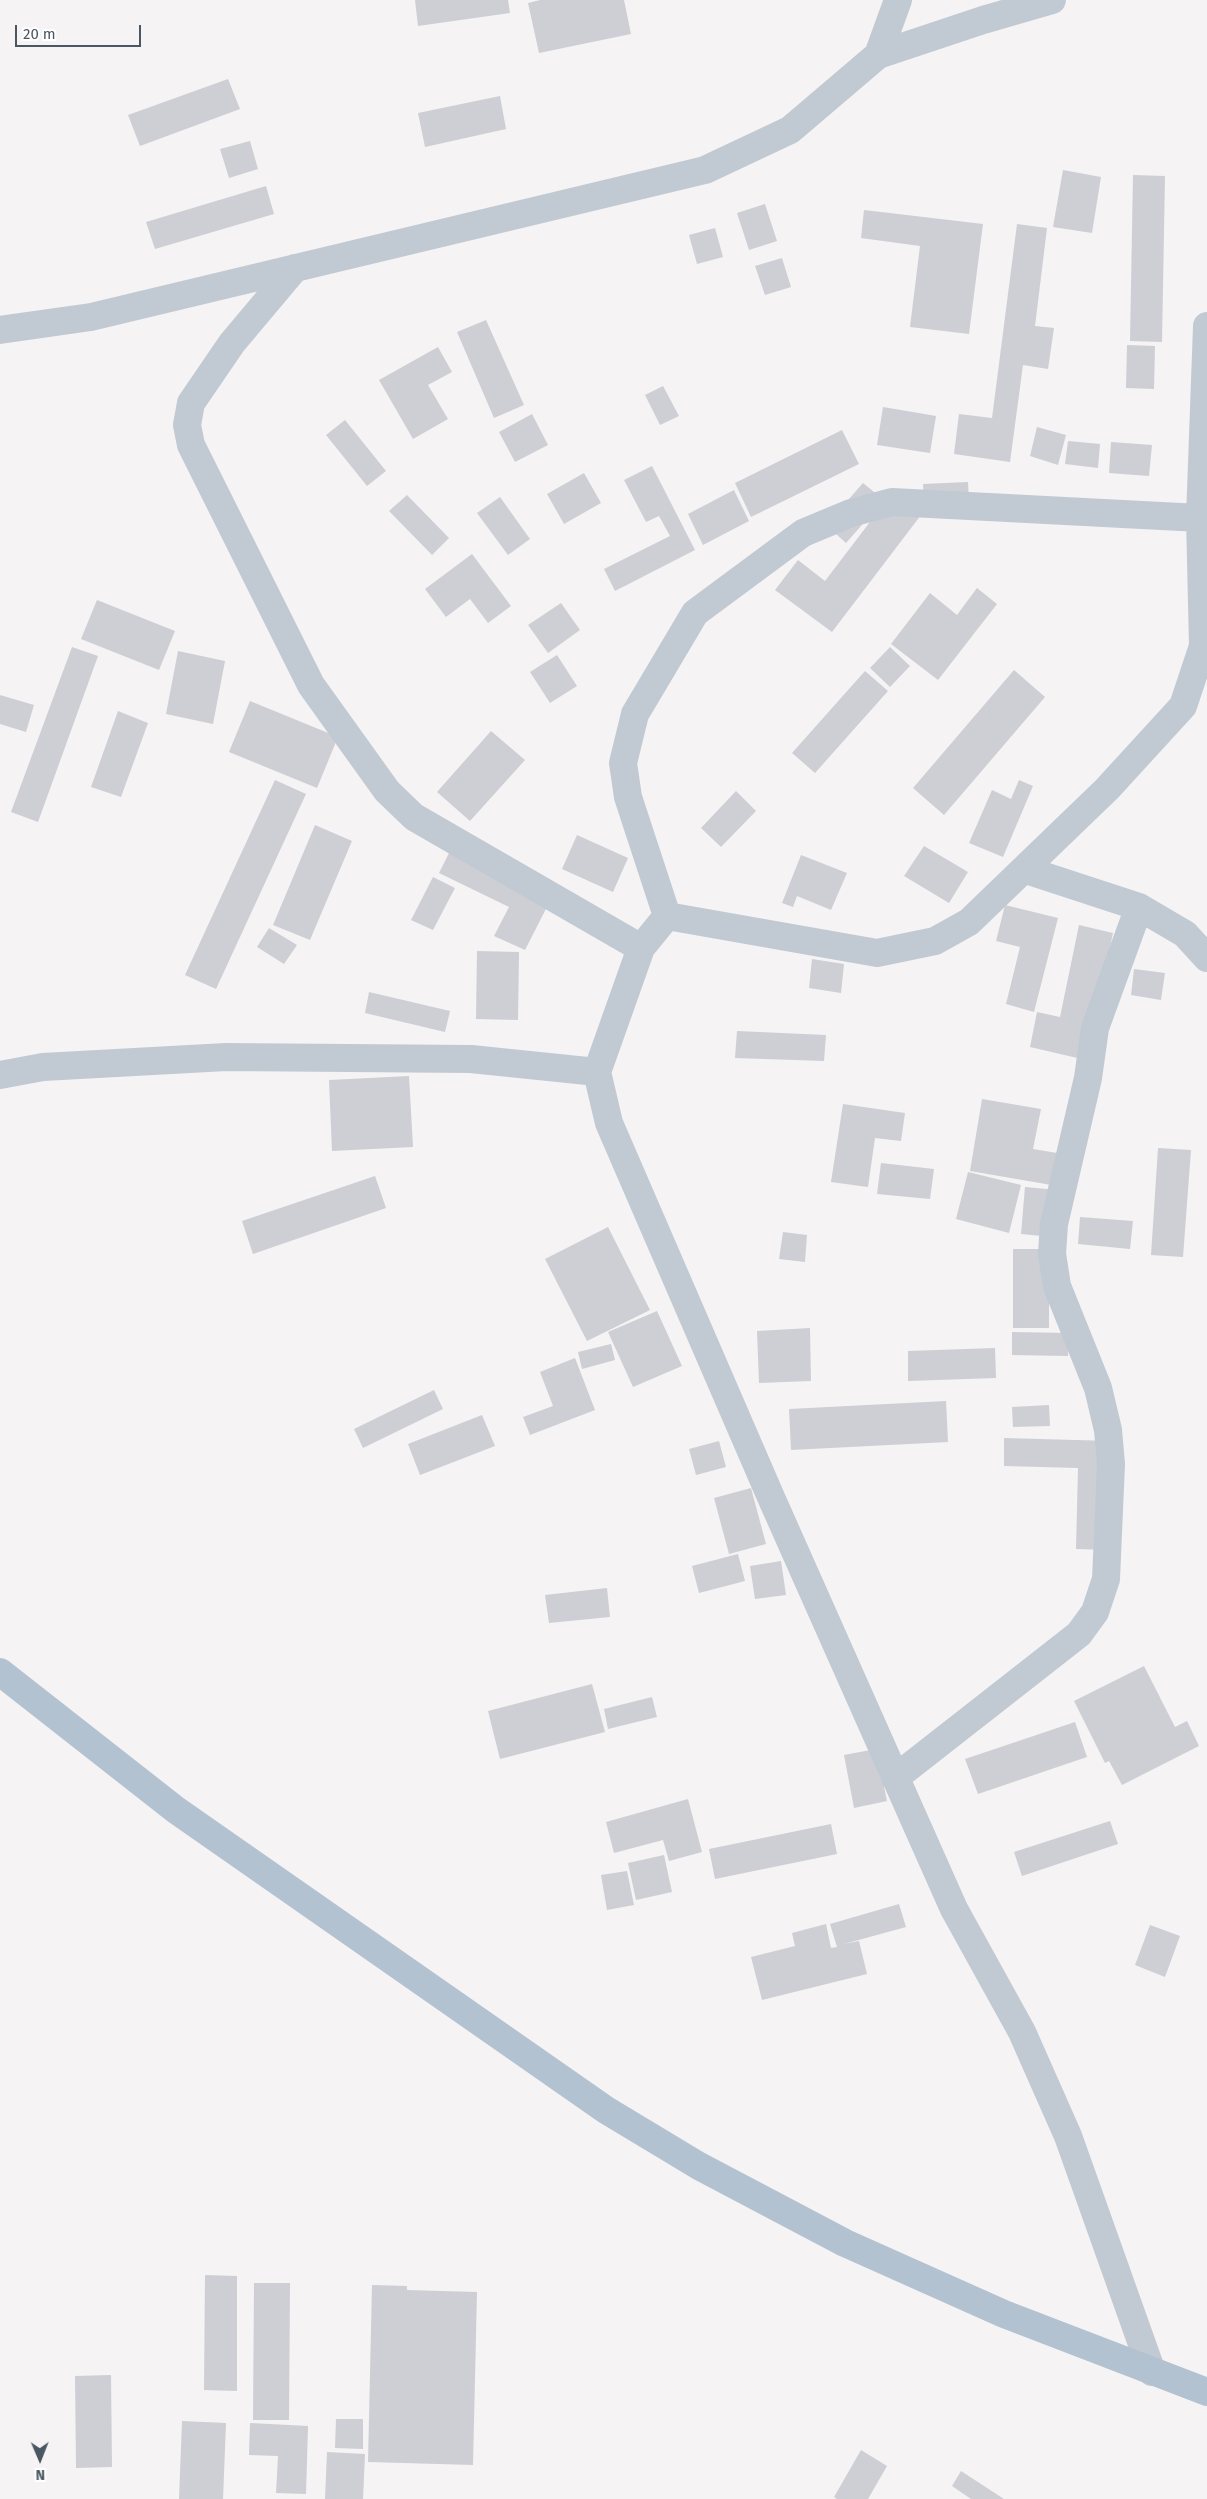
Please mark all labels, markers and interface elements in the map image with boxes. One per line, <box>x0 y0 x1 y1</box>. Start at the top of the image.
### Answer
scale bar <box>18 15 144 47</box>
text: 20 m <box>23 25 56 43</box>
north arrow <box>15 2434 65 2484</box>
text: N <box>35 2466 45 2483</box>

